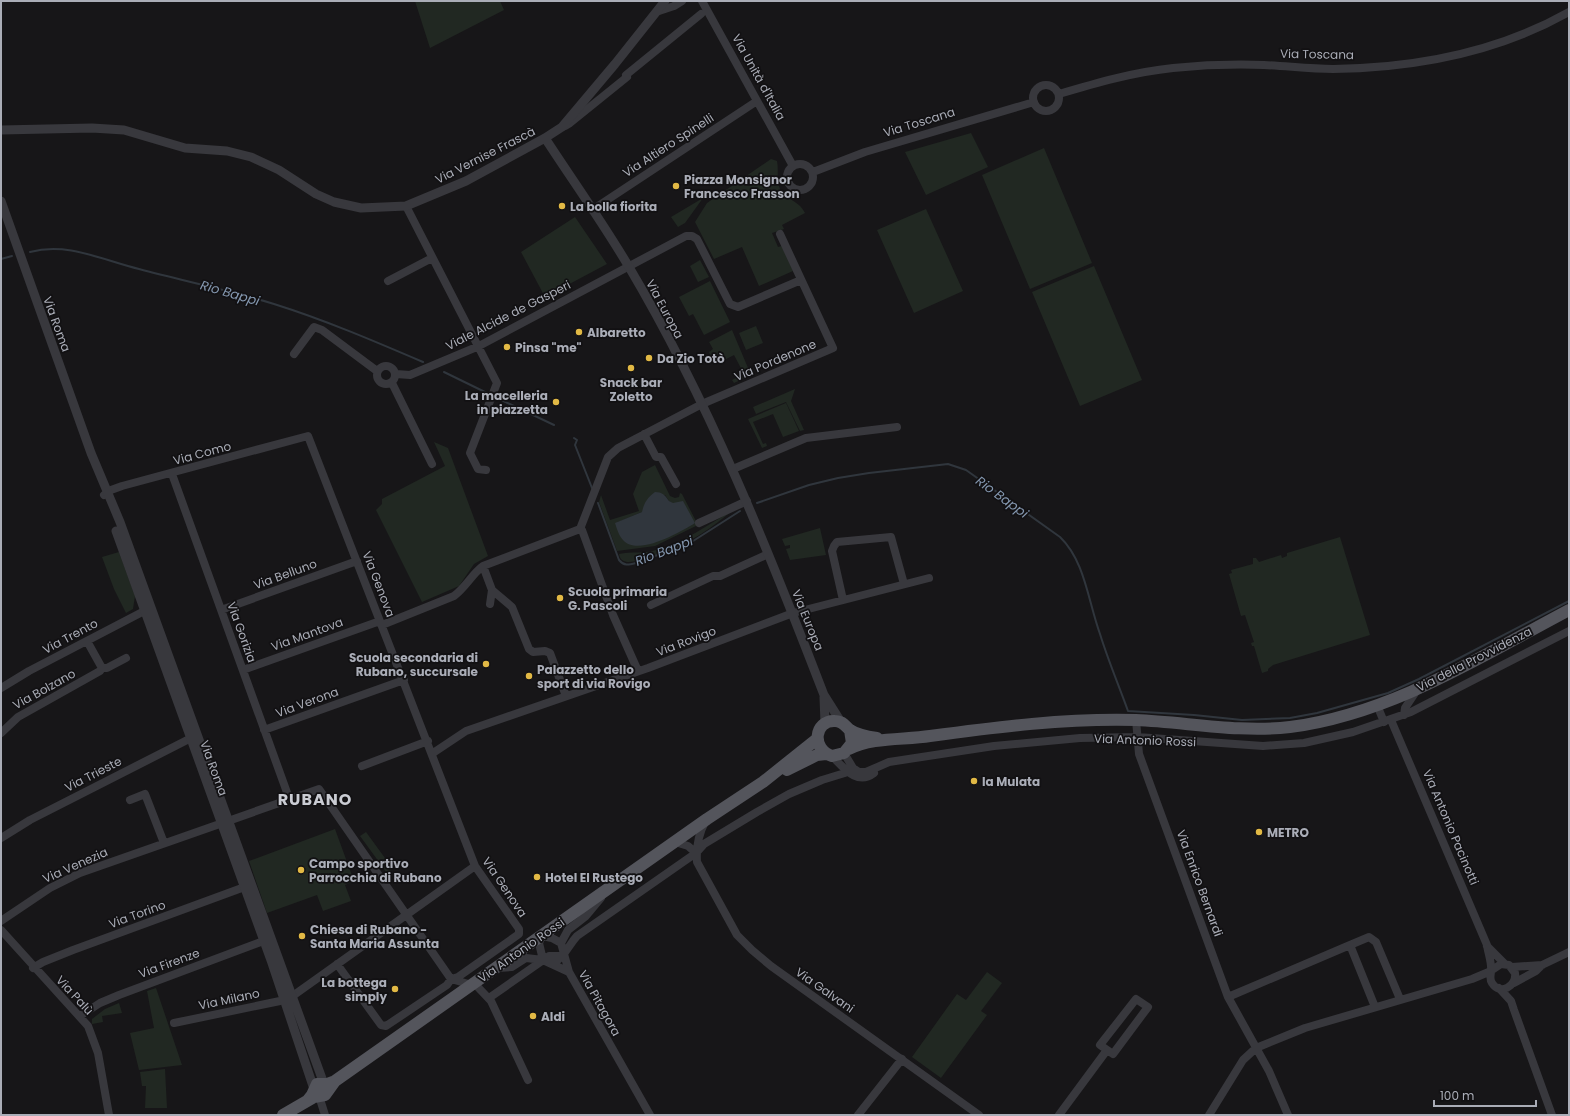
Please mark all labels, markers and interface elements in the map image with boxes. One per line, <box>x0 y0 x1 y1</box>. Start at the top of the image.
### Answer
street label: Via Unità d'Italia <box>728 31 790 123</box>
street label: Via Toscana <box>1280 45 1354 63</box>
street label: Via Toscana <box>881 103 957 141</box>
street label: Via Altiero Spinelli <box>619 109 717 181</box>
street label: Via Vernise Frascà <box>432 122 538 188</box>
place label: Piazza Monsignor Francesco Frasson <box>684 171 800 202</box>
marker: Piazza Monsignor Francesco Frasson <box>671 181 681 191</box>
place label: La bolla fiorita <box>570 198 657 215</box>
marker: La bolla fiorita <box>557 201 567 211</box>
water label: Rio Bappi <box>198 275 263 311</box>
street label: Viale Alcide de Gasperi <box>443 276 573 354</box>
street label: Via Europa <box>642 276 688 342</box>
street label: Via Roma <box>39 294 75 354</box>
place label: Albaretto <box>587 324 646 341</box>
marker: Albaretto <box>574 327 584 337</box>
street label: Via Pordenone <box>731 335 819 385</box>
place label: Pinsa "me" <box>515 339 582 356</box>
marker: Pinsa "me" <box>502 342 512 352</box>
place label: Da Zio Totò <box>657 350 725 367</box>
marker: Da Zio Totò <box>644 353 654 363</box>
marker: Snack bar Zoletto <box>626 363 636 373</box>
place label: Snack bar Zoletto <box>600 374 662 405</box>
place label: La macelleria in piazzetta <box>465 387 548 418</box>
marker: La macelleria in piazzetta <box>551 397 561 407</box>
street label: Via Como <box>171 437 233 469</box>
water label: Rio Bappi <box>972 471 1033 523</box>
water label: Rio Bappi <box>632 531 697 571</box>
street label: Via Genova <box>359 549 399 619</box>
street label: Via Belluno <box>251 555 319 593</box>
place label: Scuola primaria G. Pascoli <box>568 583 667 614</box>
street label: Via Europa <box>788 587 828 653</box>
marker: Scuola primaria G. Pascoli <box>555 593 565 603</box>
street label: Via Gorizia <box>223 599 261 665</box>
street label: Via Mantova <box>269 613 345 655</box>
street label: Via Trento <box>39 614 101 658</box>
street label: Via Rovigo <box>654 622 719 660</box>
street label: Via della Provvidenza <box>1413 622 1535 696</box>
place label: Scuola secondaria di Rubano, succursale <box>349 649 479 680</box>
marker: Scuola secondaria di Rubano, succursale <box>481 659 491 669</box>
place label: Palazzetto dello sport di via Rovigo <box>537 661 651 692</box>
street label: Via Bolzano <box>10 665 79 713</box>
marker: Palazzetto dello sport di via Rovigo <box>524 671 534 681</box>
street label: Via Verona <box>273 683 341 721</box>
street label: Via Antonio Rossi <box>1094 730 1196 750</box>
street label: Via Roma <box>196 738 232 798</box>
street label: Via Trieste <box>62 752 124 796</box>
street label: Via Antonio Pacinotti <box>1419 767 1483 887</box>
place label: la Mulata <box>982 773 1040 790</box>
marker: la Mulata <box>969 776 979 786</box>
district label: RUBANO <box>278 788 352 811</box>
place label: METRO <box>1267 824 1309 841</box>
street label: Via Enrico Bernardi <box>1173 827 1227 939</box>
marker: METRO <box>1254 827 1264 837</box>
street label: Via Venezia <box>40 843 110 887</box>
street label: Via Genova <box>479 853 531 921</box>
place label: Campo sportivo Parrocchia di Rubano <box>309 855 442 886</box>
marker: Campo sportivo Parrocchia di Rubano <box>296 865 306 875</box>
place label: Hotel El Rustego <box>545 869 643 886</box>
marker: Hotel El Rustego <box>532 872 542 882</box>
street label: Via Torino <box>106 896 168 932</box>
street label: Via Antonio Rossi <box>474 914 568 986</box>
place label: Chiesa di Rubano - Santa Maria Assunta <box>310 921 439 952</box>
marker: Chiesa di Rubano - Santa Maria Assunta <box>297 931 307 941</box>
street label: Via Firenze <box>136 944 202 982</box>
street label: Via Galvani <box>792 963 858 1017</box>
street label: Via Pitagora <box>575 967 625 1039</box>
street label: Via Palù <box>52 972 98 1018</box>
place label: La bottega simply <box>321 974 387 1005</box>
street label: Via Milano <box>197 984 261 1014</box>
marker: La bottega simply <box>390 984 400 994</box>
place label: Aldi <box>541 1008 565 1025</box>
marker: Aldi <box>528 1011 538 1021</box>
scale bar <box>1434 1082 1536 1108</box>
text: 100 m <box>1440 1087 1474 1104</box>

